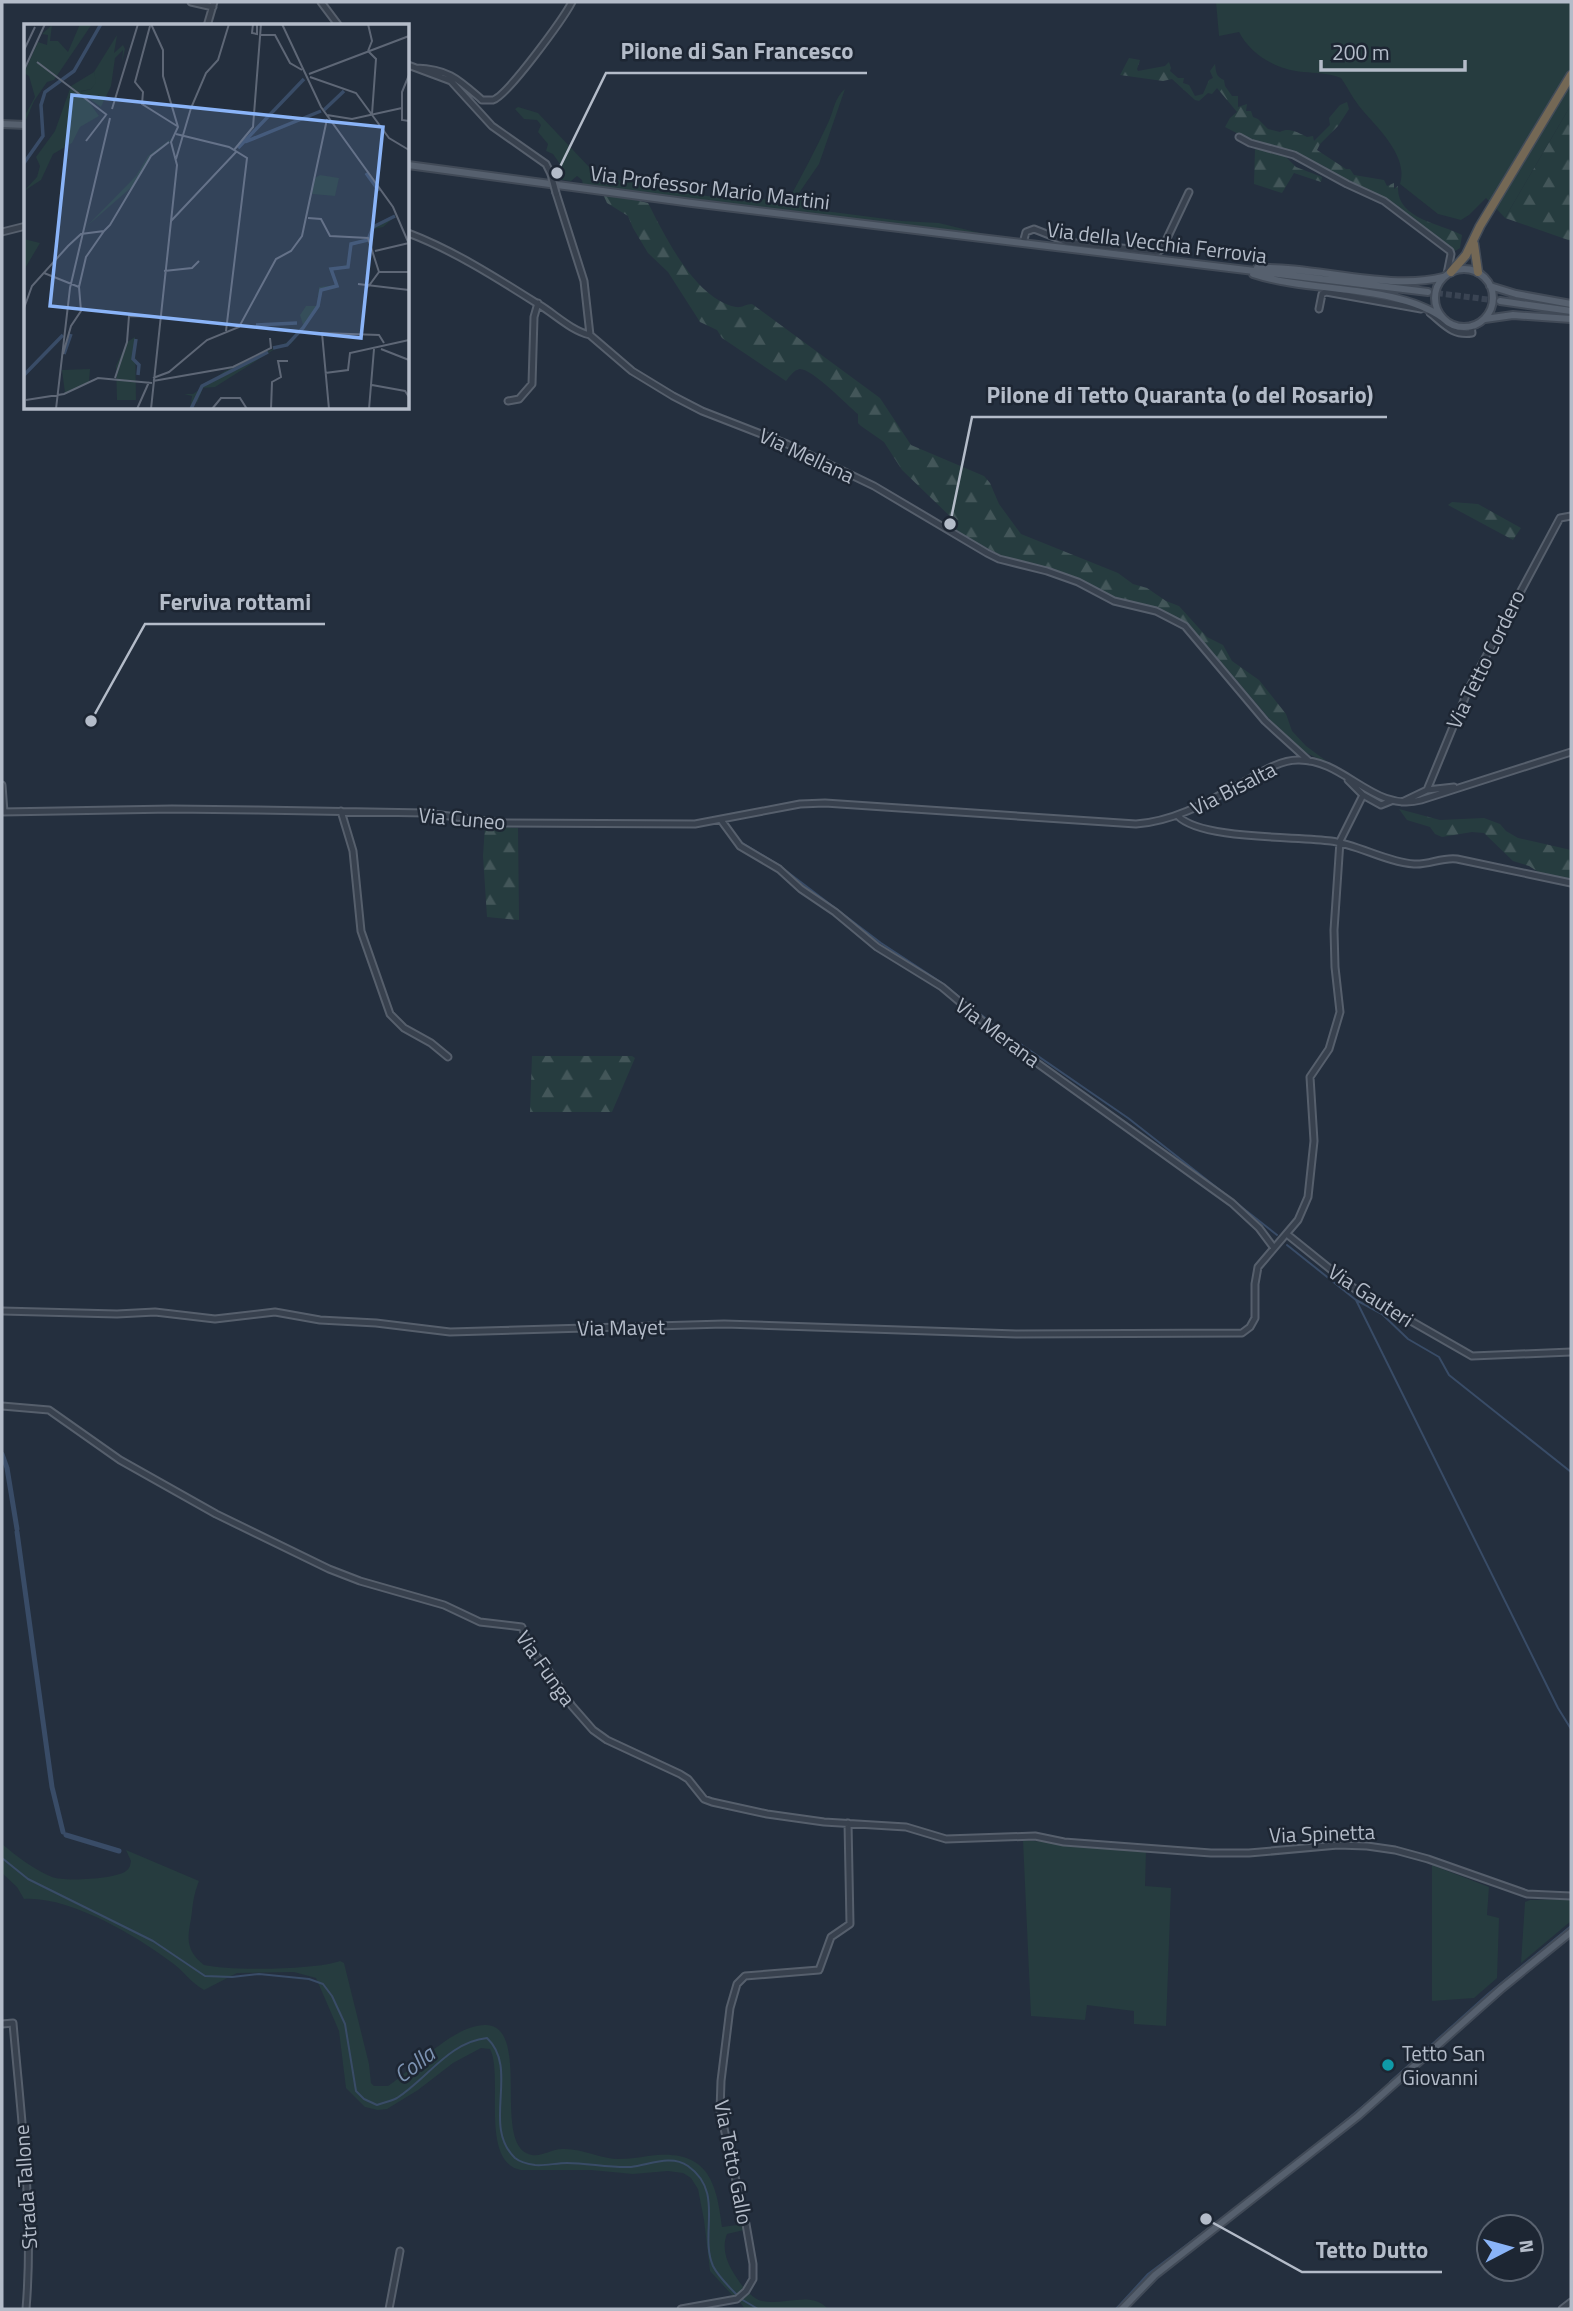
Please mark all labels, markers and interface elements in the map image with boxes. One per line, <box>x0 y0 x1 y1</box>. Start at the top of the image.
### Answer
inset map <box>24 24 410 410</box>
scale bar <box>1321 28 1464 72</box>
callout: Pilone di San Francesco <box>606 29 867 73</box>
text: Pilone di San Francesco <box>620 33 854 68</box>
text: 200 m <box>1332 36 1389 68</box>
street label: Via Professor Mario Martini <box>588 156 832 218</box>
street label: Via della Vecchia Ferrovia <box>1045 213 1269 271</box>
callout: Pilone di Tetto Quaranta (o del Rosario) <box>972 373 1387 417</box>
text: Pilone di Tetto Quaranta (o del Rosario) <box>987 377 1373 412</box>
street label: Via Mellana <box>754 419 860 491</box>
callout: Ferviva rottami <box>145 580 325 624</box>
text: Ferviva rottami <box>159 584 311 619</box>
street label: Via Tetto Cordero <box>1437 584 1533 734</box>
street label: Via Bisalta <box>1185 753 1282 823</box>
street label: Via Cuneo <box>417 798 507 838</box>
street label: Via Merana <box>949 989 1048 1075</box>
street label: Via Gauteri <box>1322 1255 1420 1335</box>
street label: Via Mayet <box>577 1310 666 1344</box>
street label: Via Funga <box>508 1623 584 1713</box>
street label: Via Spinetta <box>1268 1815 1376 1851</box>
water label: Colla <box>386 2036 443 2091</box>
place label: Tetto San Giovanni <box>1402 2037 1485 2093</box>
marker: Tetto San Giovanni <box>1380 2057 1396 2073</box>
street label: Via Tetto Gallo <box>706 2097 762 2227</box>
street label: Strada Tallone <box>5 2124 45 2250</box>
north arrow <box>1475 2213 1545 2283</box>
callout: Tetto Dutto <box>1302 2228 1442 2272</box>
text: Tetto Dutto <box>1316 2232 1428 2267</box>
text: N <box>1512 2238 1543 2254</box>

